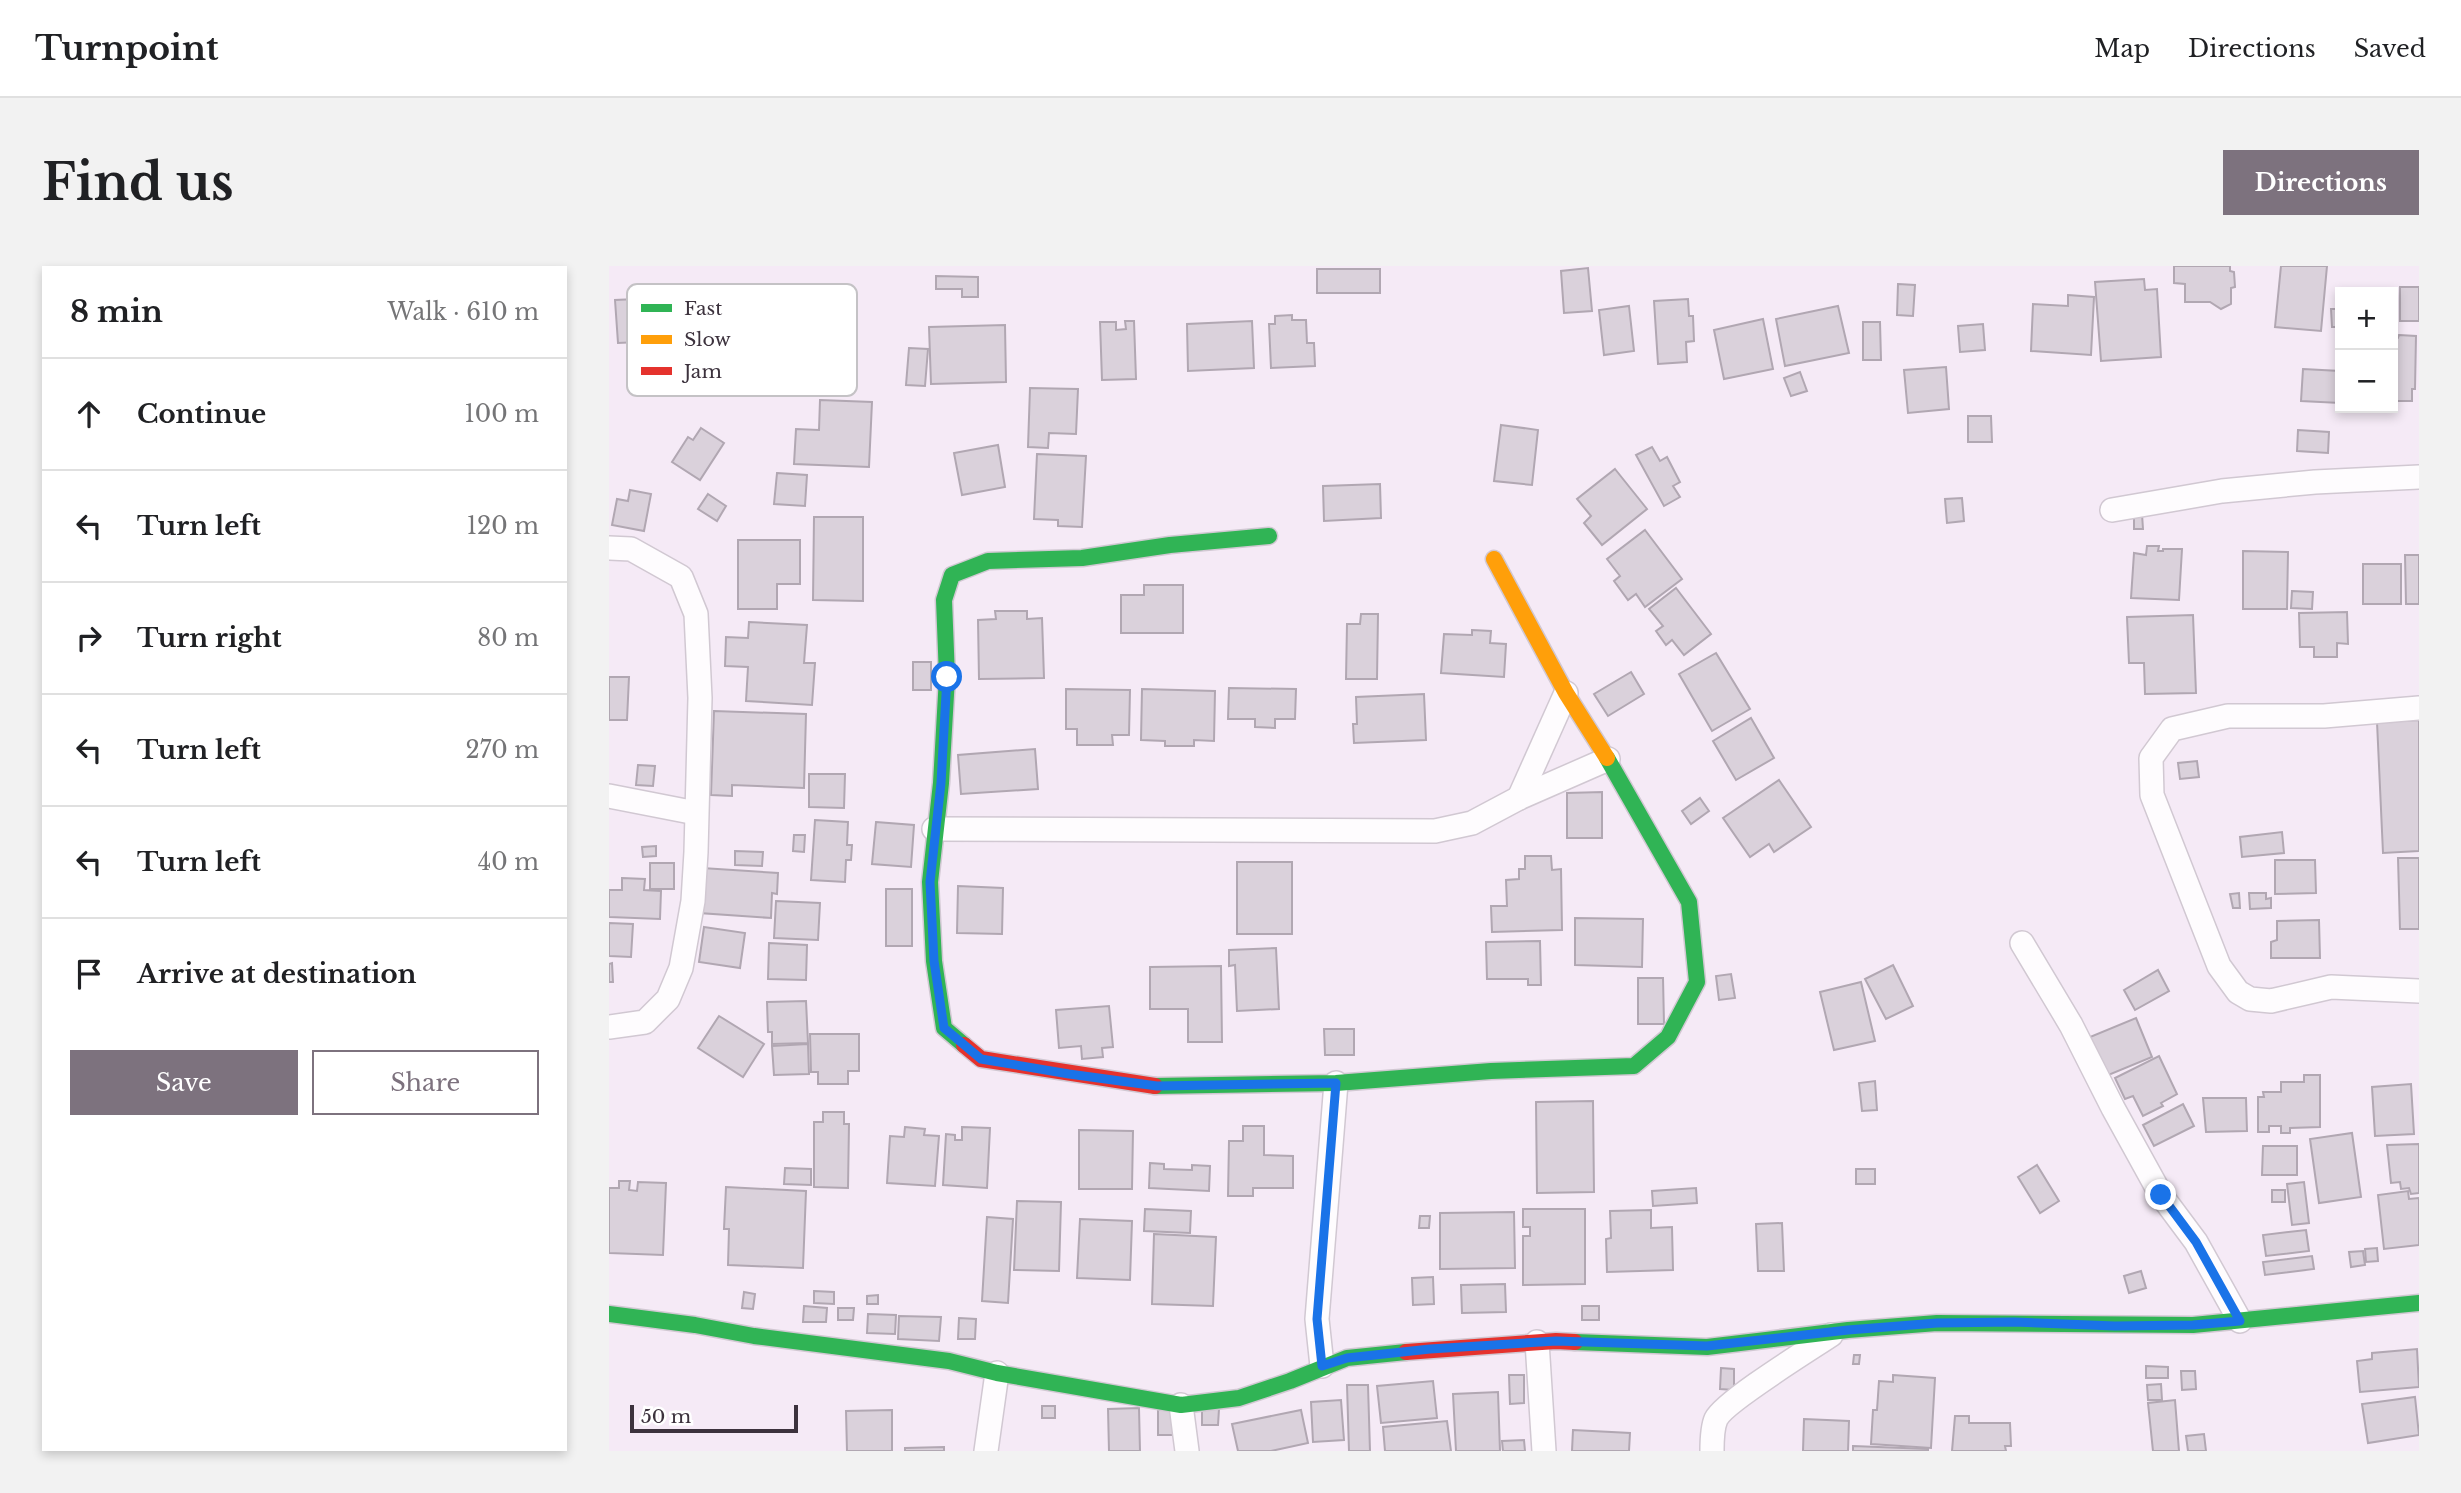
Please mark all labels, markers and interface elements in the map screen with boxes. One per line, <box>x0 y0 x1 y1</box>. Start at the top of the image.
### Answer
text: Turnpoint <box>35 28 219 69</box>
text: Map <box>2094 34 2150 63</box>
text: Directions <box>2188 34 2316 63</box>
text: Saved <box>2354 34 2426 63</box>
button: Directions <box>2223 150 2419 215</box>
text: Find us <box>42 152 234 213</box>
legend <box>627 284 857 396</box>
map controls <box>2335 287 2398 413</box>
button: + <box>2335 287 2398 350</box>
text: 8 min <box>70 293 163 330</box>
text: Fast <box>684 297 723 320</box>
text: Walk · 610 m <box>387 298 539 326</box>
text: Slow <box>684 328 731 351</box>
button: − <box>2335 350 2398 413</box>
text: Jam <box>681 360 722 383</box>
icon: ahead <box>70 395 108 433</box>
text: Continue <box>137 398 266 430</box>
text: 100 m <box>465 400 539 428</box>
icon: left <box>70 507 108 545</box>
text: Turn left <box>137 510 261 542</box>
text: 120 m <box>467 512 539 540</box>
icon: right <box>70 619 108 657</box>
text: Turn right <box>137 622 282 654</box>
text: 80 m <box>477 624 539 652</box>
route start <box>931 661 962 692</box>
icon: left <box>70 731 108 769</box>
text: Turn left <box>137 734 261 766</box>
text: 270 m <box>466 736 539 764</box>
icon: left <box>70 843 108 881</box>
text: Turn left <box>137 846 261 878</box>
text: 40 m <box>478 848 539 876</box>
icon: arrive <box>70 955 108 993</box>
text: Arrive at destination <box>137 958 417 990</box>
button: Save <box>70 1050 298 1115</box>
button: Share <box>312 1050 539 1115</box>
route end <box>2145 1179 2176 1210</box>
scale bar <box>630 1402 798 1434</box>
text: 50 m <box>641 1405 691 1428</box>

